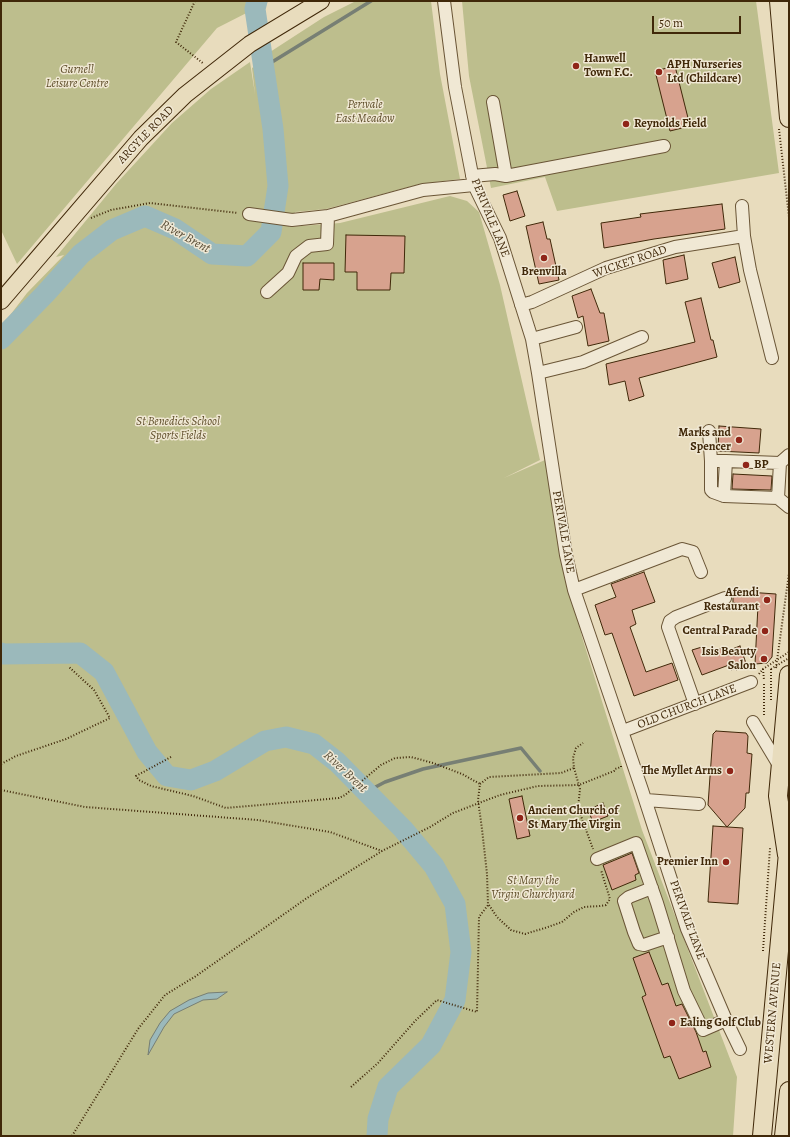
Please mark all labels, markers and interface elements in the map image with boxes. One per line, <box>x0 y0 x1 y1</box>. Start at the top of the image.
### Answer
scale bar <box>654 8 743 34</box>
text: 50 m <box>659 15 683 31</box>
place label: Hanwell Town F.C. <box>584 52 633 80</box>
place label: APH Nurseries Ltd (Childcare) <box>667 58 742 86</box>
marker: Hanwell Town F.C. <box>571 61 581 71</box>
park label: Gurnell Leisure Centre <box>46 63 108 91</box>
marker: APH Nurseries Ltd (Childcare) <box>654 67 664 77</box>
park label: Perivale East Meadow <box>336 98 394 126</box>
street label: ARGYLE ROAD <box>115 103 177 167</box>
place label: Reynolds Field <box>634 117 707 131</box>
marker: Reynolds Field <box>621 119 631 129</box>
street label: PERIVALE LANE <box>468 177 512 259</box>
water label: River Brent <box>158 217 212 257</box>
street label: WICKET ROAD <box>591 243 669 281</box>
marker: Brenvilla <box>539 253 549 263</box>
place label: Brenvilla <box>521 265 567 279</box>
park label: St Benedicts School Sports Fields <box>136 415 220 443</box>
place label: Marks and Spencer <box>678 426 731 454</box>
marker: Marks and Spencer <box>734 435 744 445</box>
place label: BP <box>754 458 768 472</box>
marker: BP <box>741 460 751 470</box>
street label: PERIVALE LANE <box>549 490 577 574</box>
place label: Afendi Restaurant <box>704 586 759 614</box>
marker: Afendi Restaurant <box>762 595 772 605</box>
place label: Central Parade <box>683 624 757 638</box>
marker: Central Parade <box>760 626 770 636</box>
place label: Isis Beauty Salon <box>701 645 756 673</box>
marker: Isis Beauty Salon <box>759 654 769 664</box>
street label: OLD CHURCH LANE <box>635 681 739 733</box>
water label: River Brent <box>320 748 370 796</box>
place label: The Myllet Arms <box>642 764 722 778</box>
marker: The Myllet Arms <box>725 766 735 776</box>
place label: Ancient Church of St Mary The Virgin <box>528 804 621 832</box>
marker: Ancient Church of St Mary The Virgin <box>515 813 525 823</box>
place label: Premier Inn <box>657 855 718 869</box>
marker: Premier Inn <box>721 857 731 867</box>
park label: St Mary the Virgin Churchyard <box>491 874 575 902</box>
street label: PERIVALE LANE <box>666 878 708 962</box>
street label: WESTERN AVENUE <box>761 962 785 1064</box>
place label: Ealing Golf Club <box>680 1016 761 1030</box>
marker: Ealing Golf Club <box>667 1018 677 1028</box>

